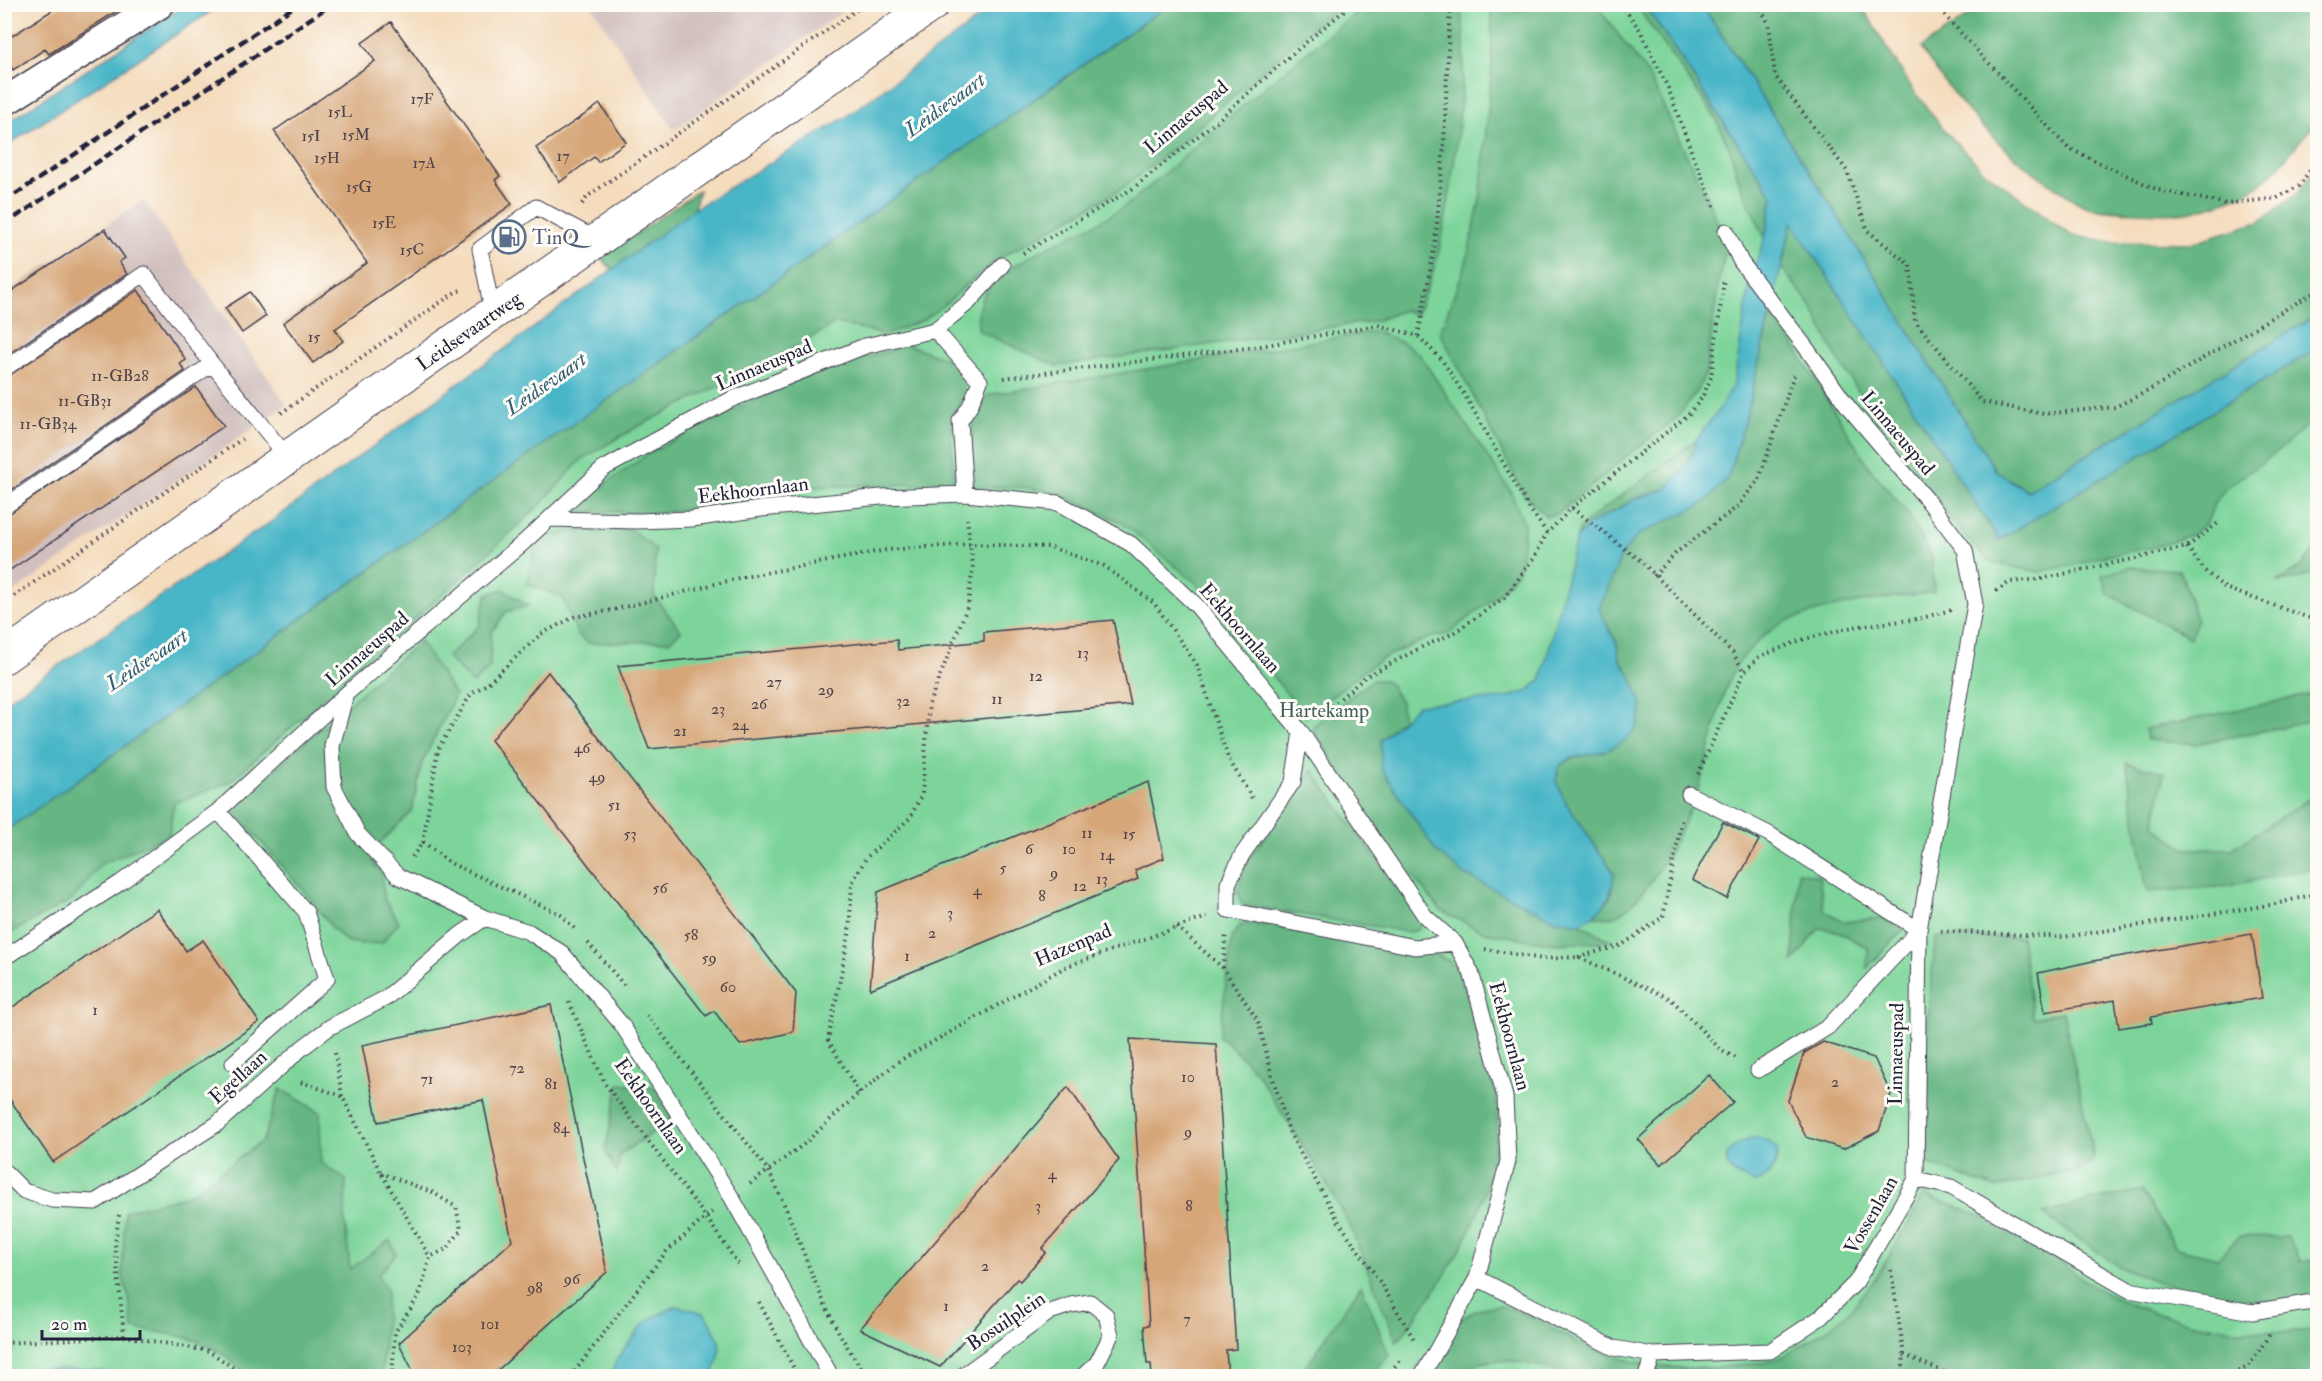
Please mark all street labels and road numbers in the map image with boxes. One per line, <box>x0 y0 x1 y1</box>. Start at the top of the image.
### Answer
street label: Linnaeuspad <box>1139 74 1234 160</box>
street label: Leidsevaartweg <box>412 285 527 376</box>
street label: Linnaeuspad <box>712 333 817 397</box>
street label: Linnaeuspad <box>1855 386 1941 481</box>
street label: Eekhoornlaan <box>696 471 810 509</box>
street label: Eekhoornlaan <box>1194 578 1286 678</box>
street label: Linnaeuspad <box>320 606 415 693</box>
street label: Hazenpad <box>1031 918 1116 973</box>
street label: Eekhoornlaan <box>1483 979 1537 1093</box>
street label: Linnaeuspad <box>1883 1002 1910 1105</box>
street label: Egellaan <box>204 1044 272 1110</box>
street label: Eekhoornlaan <box>609 1053 693 1159</box>
street label: Vossenlaan <box>1839 1171 1903 1259</box>
street label: Bosuilplein <box>962 1286 1051 1357</box>

